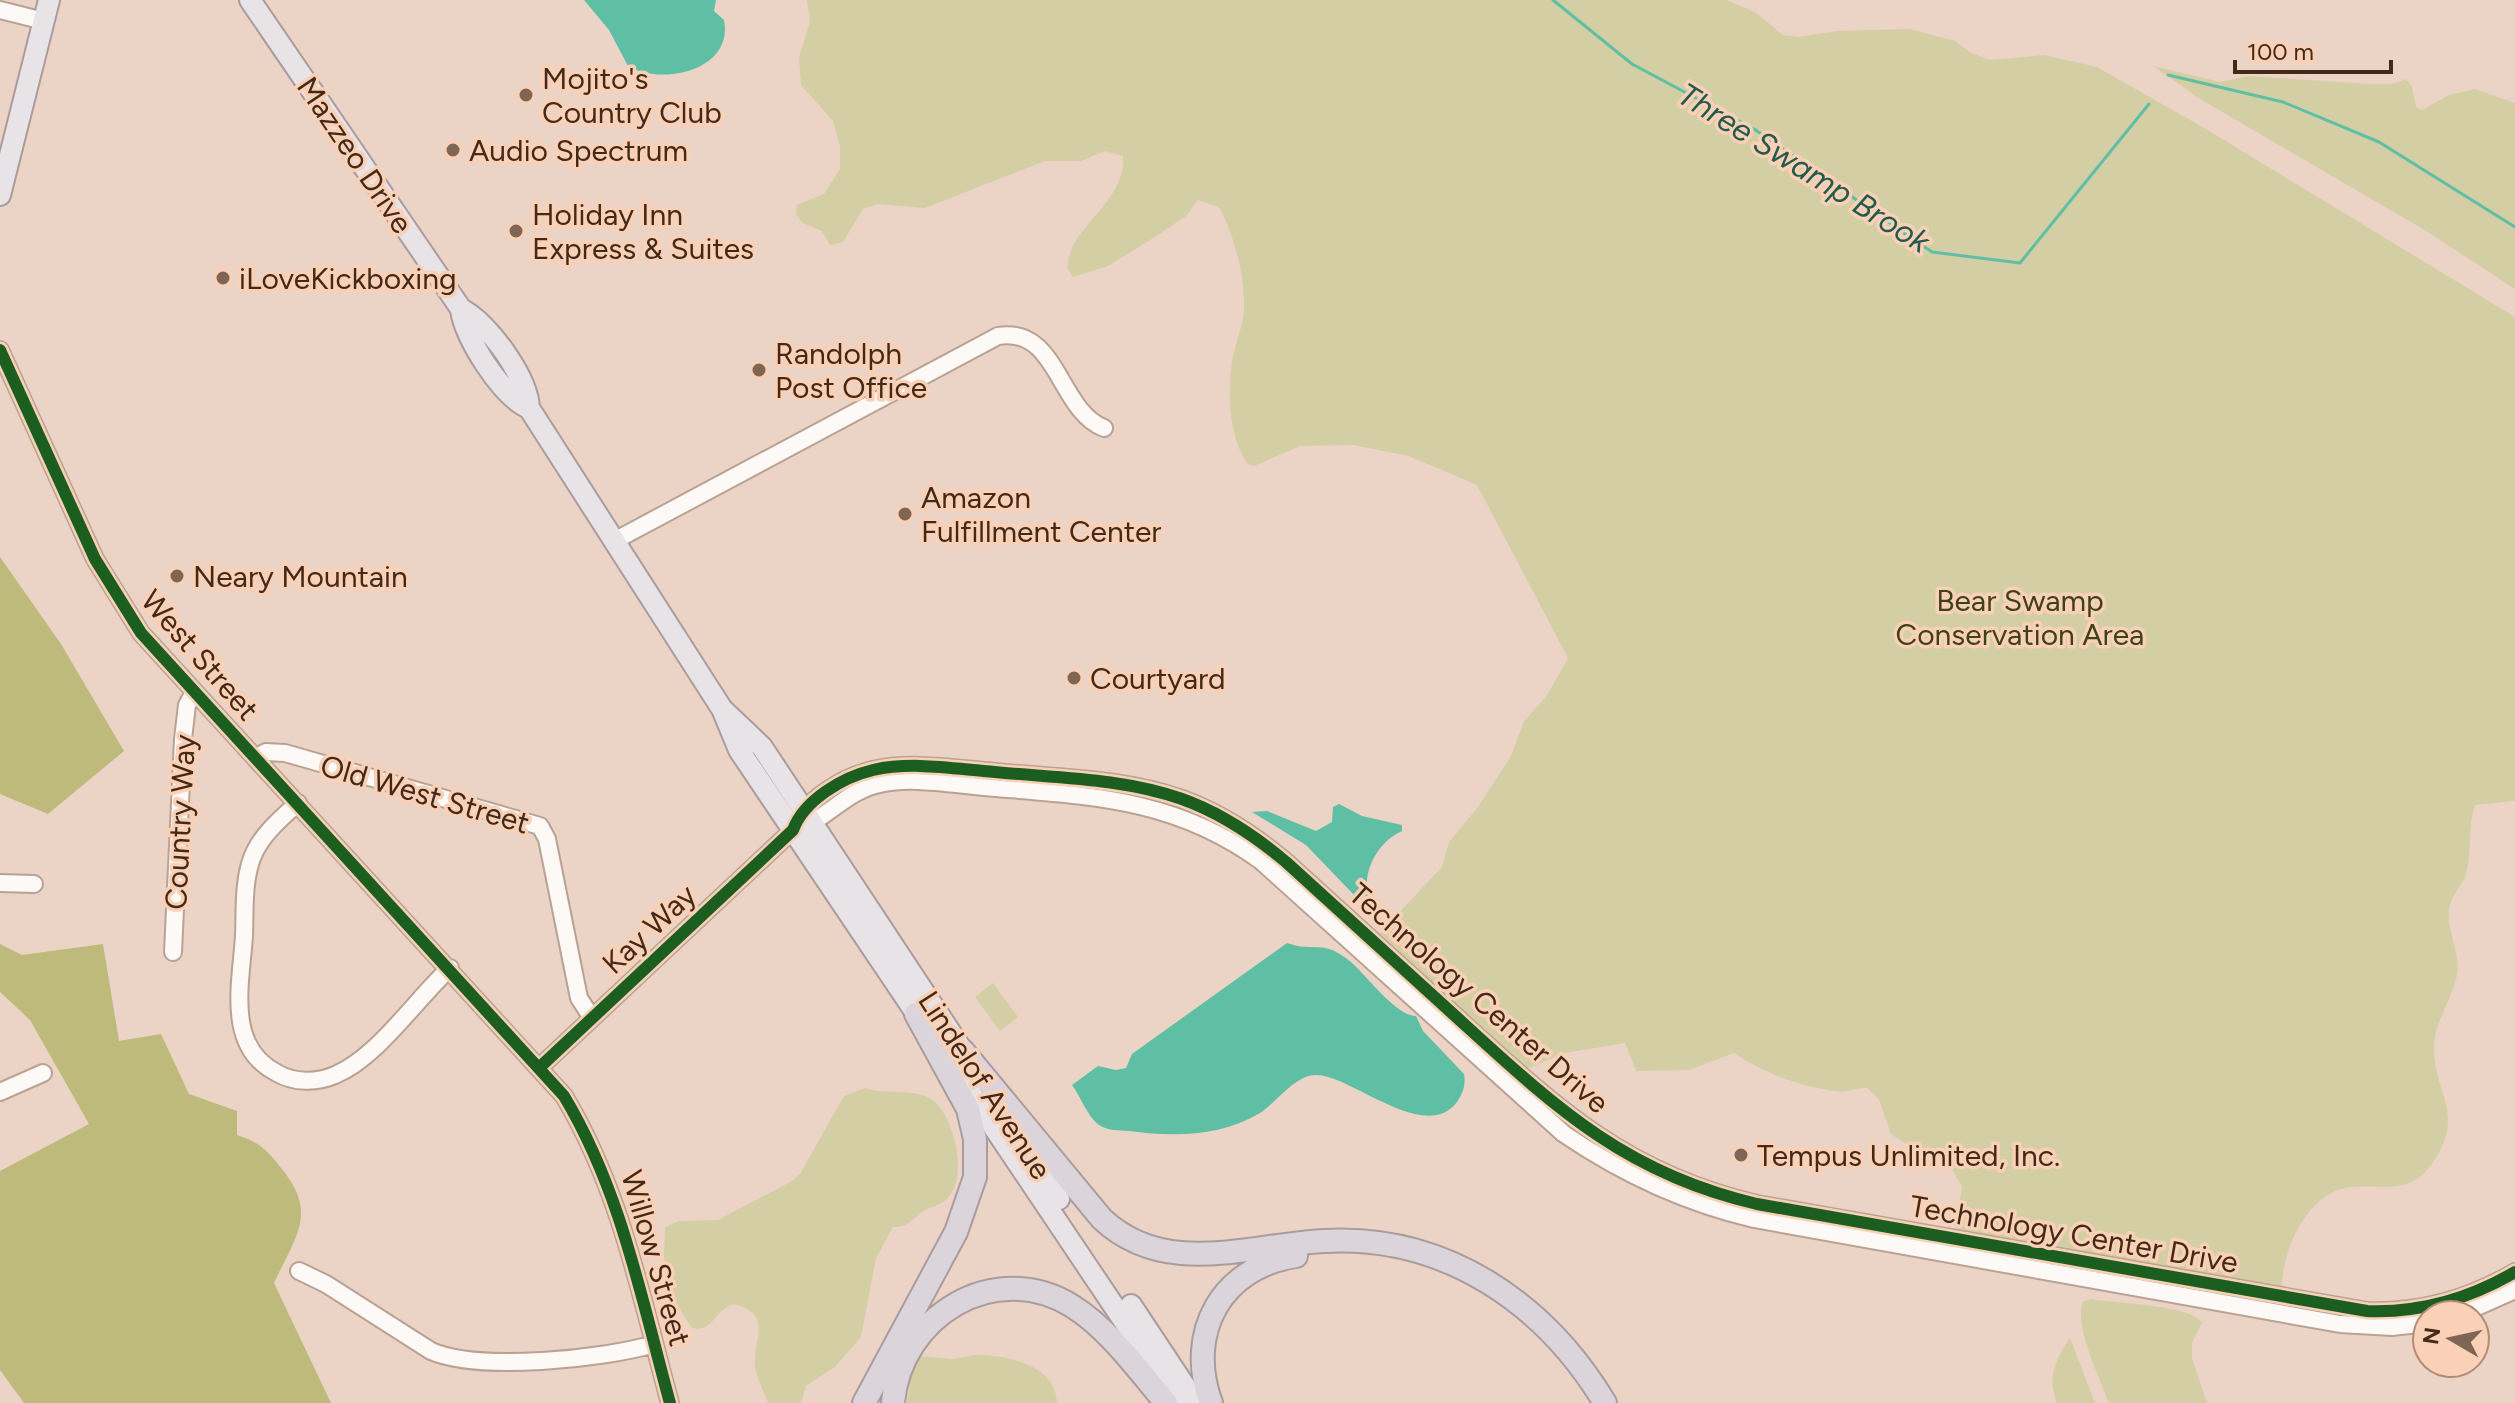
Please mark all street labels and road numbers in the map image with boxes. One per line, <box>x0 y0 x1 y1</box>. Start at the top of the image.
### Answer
street label: Mazzeo Drive <box>289 70 421 240</box>
street label: West Street <box>133 582 267 728</box>
street label: Country Way <box>157 733 203 911</box>
street label: Old West Street <box>316 747 534 841</box>
street label: Technology Center Drive <box>1341 875 1617 1121</box>
street label: Kay Way <box>594 876 704 982</box>
street label: Lindelof Avenue <box>910 984 1060 1186</box>
street label: Willow Street <box>613 1166 699 1350</box>
street label: Technology Center Drive <box>1907 1187 2241 1281</box>

